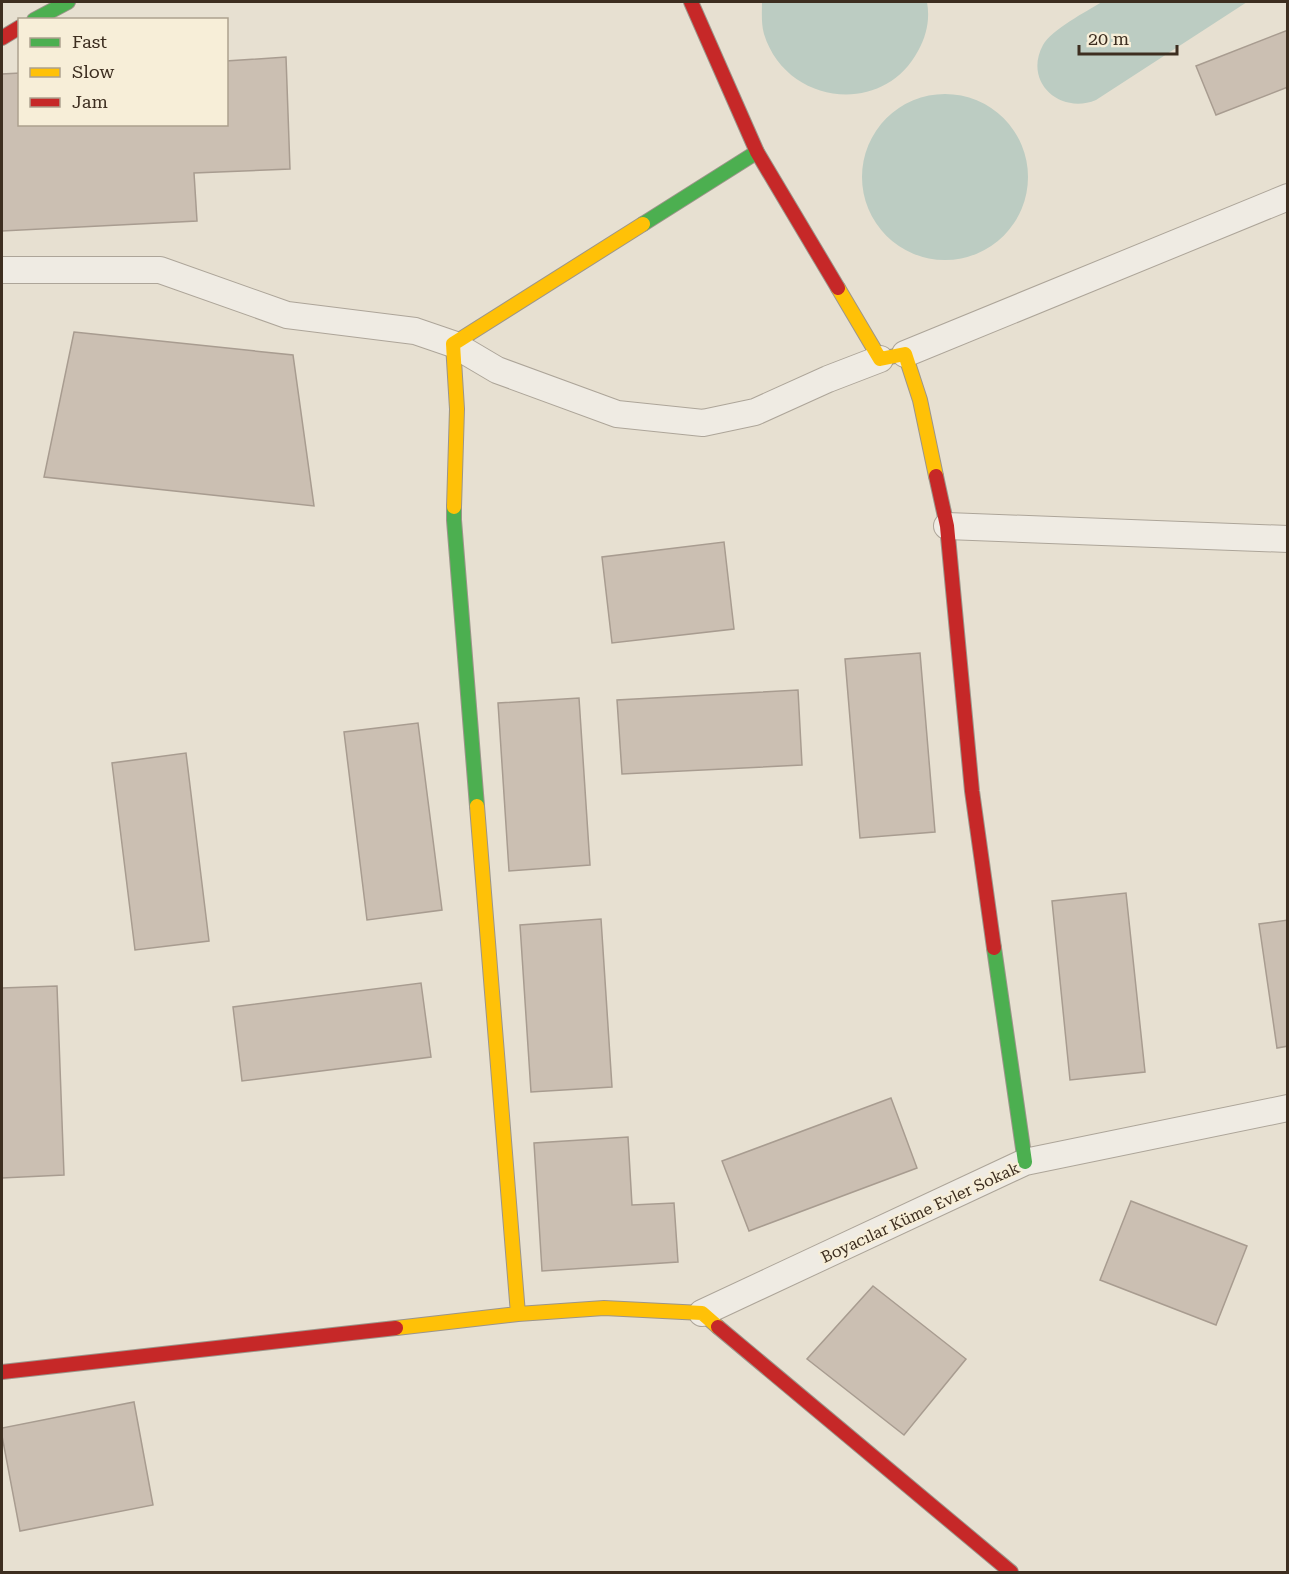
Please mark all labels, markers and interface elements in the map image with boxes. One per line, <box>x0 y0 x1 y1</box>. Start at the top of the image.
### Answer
legend <box>18 18 228 126</box>
scale bar <box>1079 18 1176 56</box>
text: 20 m <box>1088 28 1129 49</box>
text: Fast <box>72 31 107 52</box>
text: Slow <box>72 61 114 82</box>
text: Jam <box>72 91 108 112</box>
street label: Boyacılar Küme Evler Sokak <box>818 1158 1023 1267</box>

